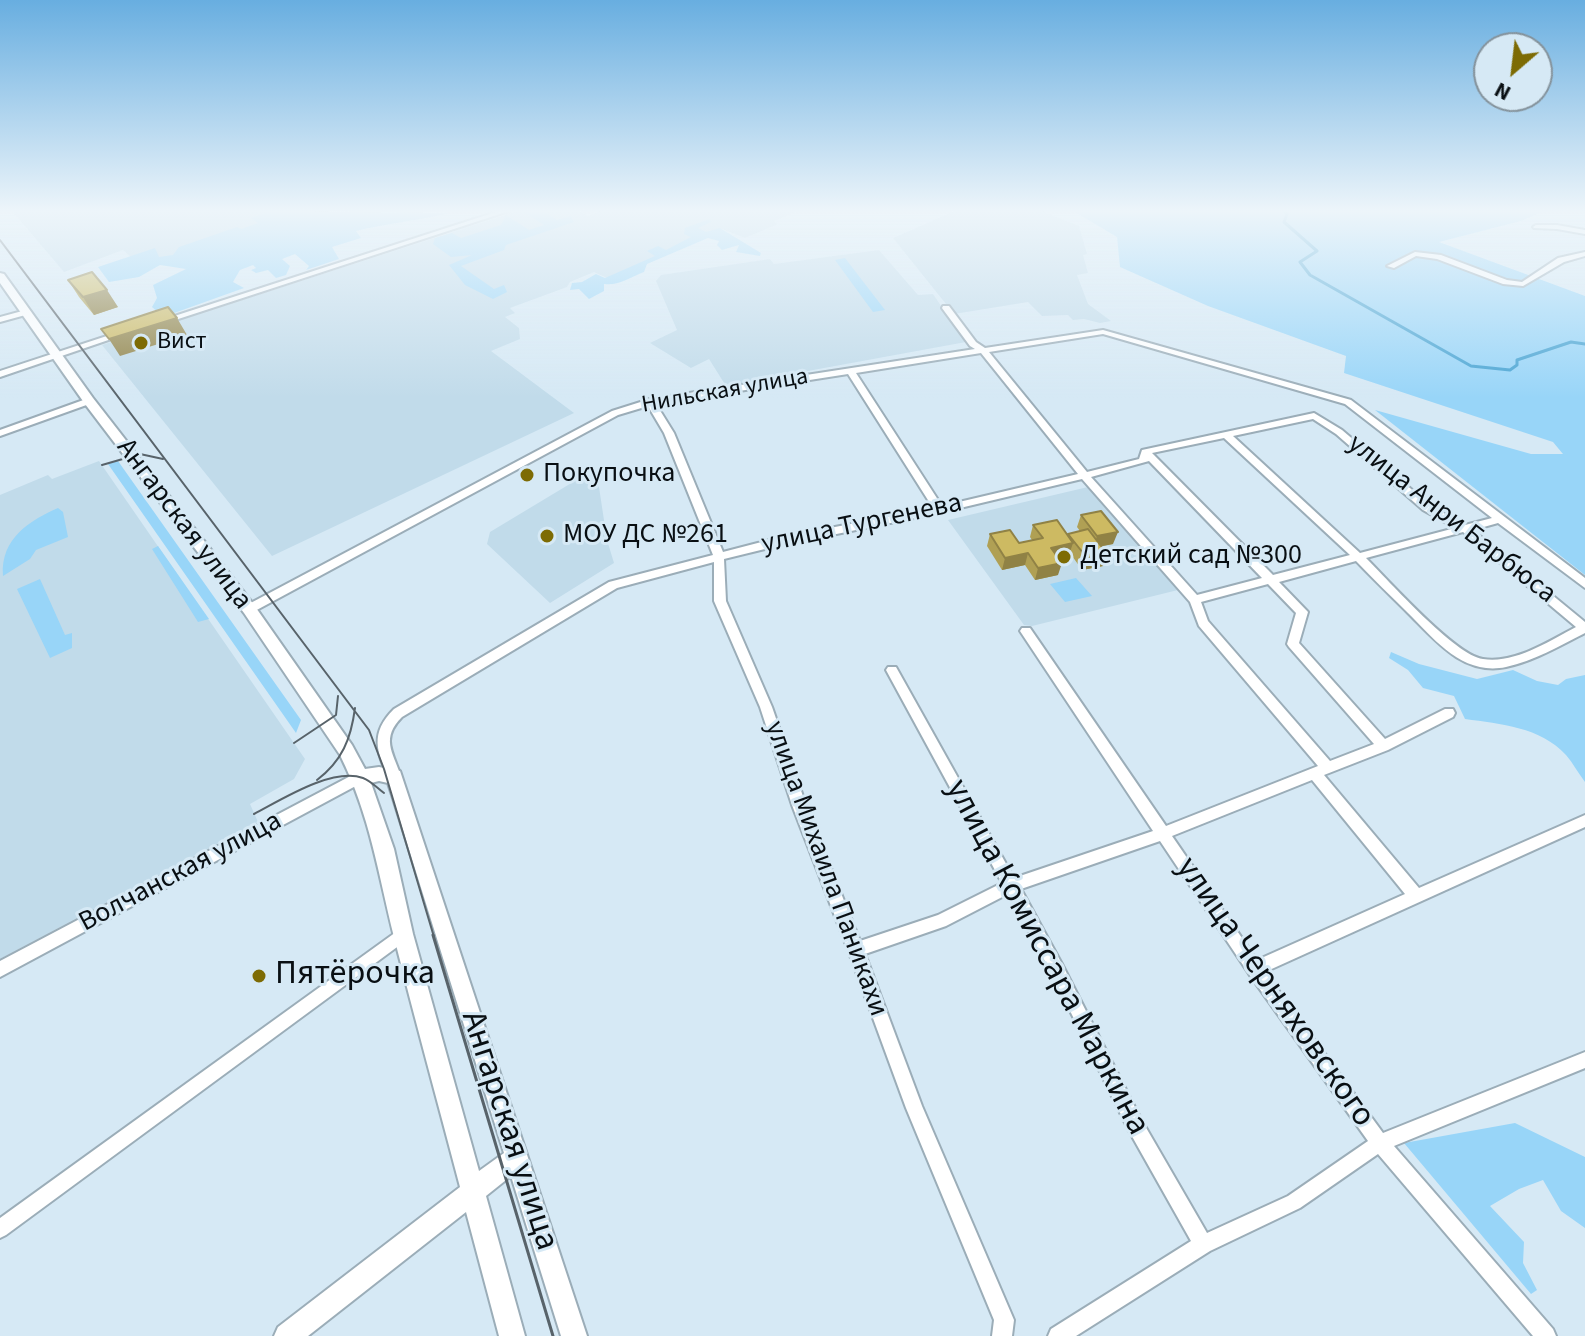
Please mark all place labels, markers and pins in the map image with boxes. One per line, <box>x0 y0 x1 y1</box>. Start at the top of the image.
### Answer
place label: Вист <box>157 329 206 357</box>
marker: Вист <box>132 334 150 352</box>
place label: Покупочка <box>543 458 675 492</box>
marker: Покупочка <box>518 466 536 484</box>
place label: МОУ ДС №261 <box>563 519 728 553</box>
marker: МОУ ДС №261 <box>538 527 556 545</box>
place label: Детский сад №300 <box>1080 540 1302 574</box>
marker: Детский сад №300 <box>1055 548 1073 566</box>
place label: Пятёрочка <box>275 956 435 996</box>
marker: Пятёрочка <box>250 967 268 985</box>

